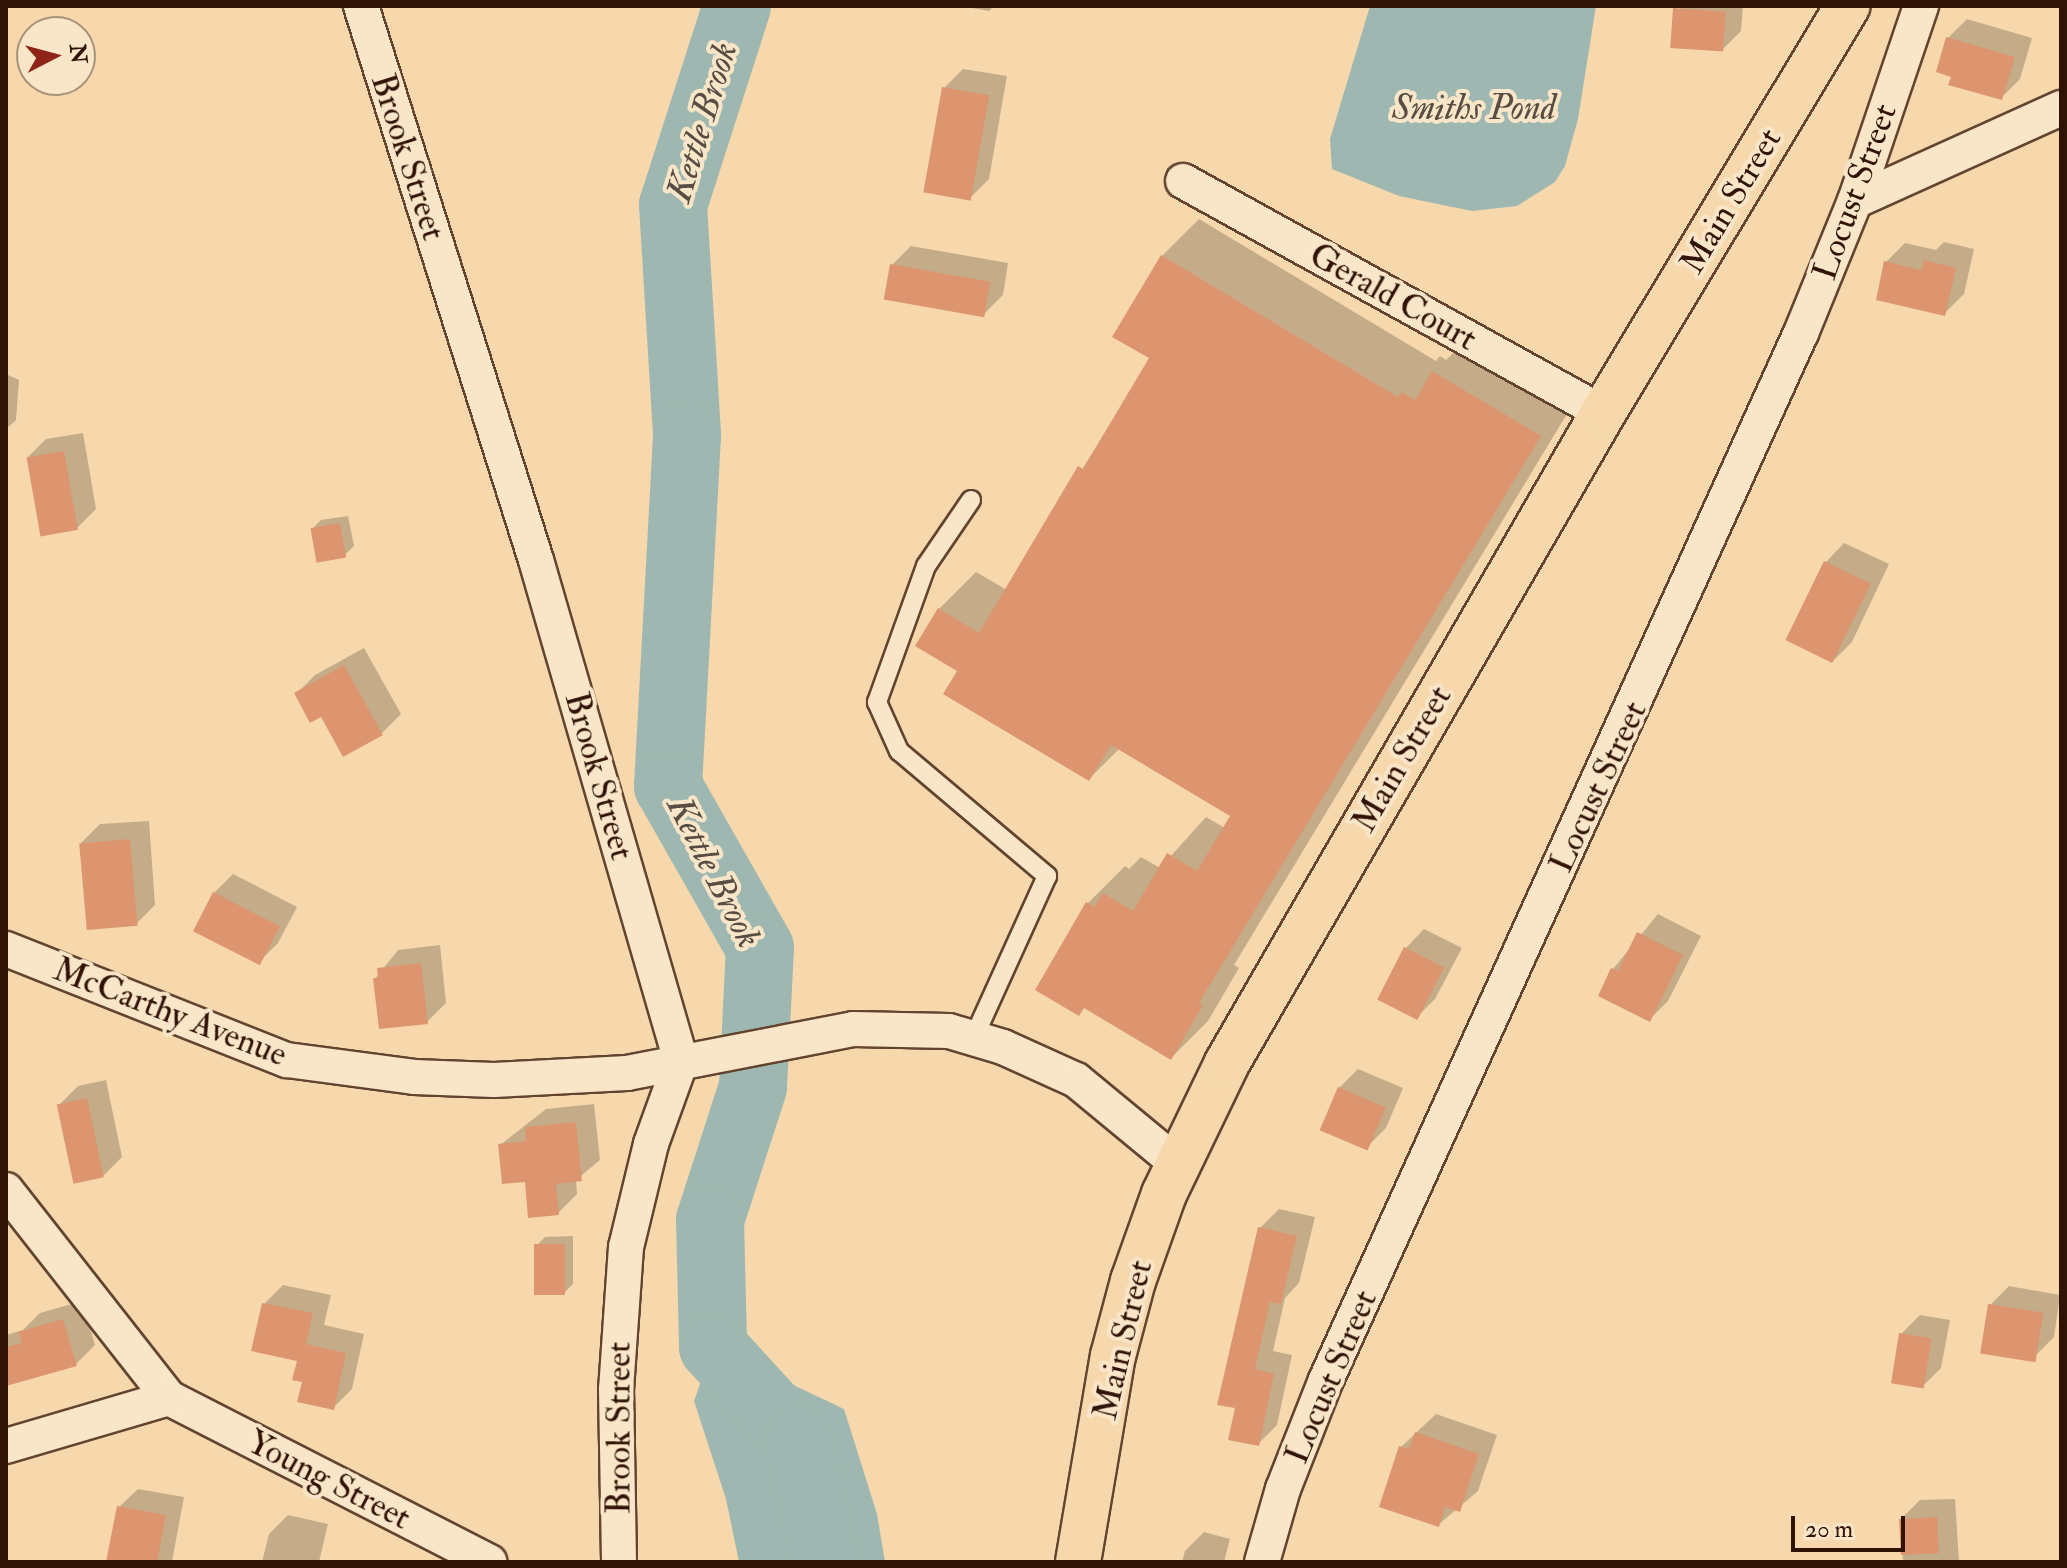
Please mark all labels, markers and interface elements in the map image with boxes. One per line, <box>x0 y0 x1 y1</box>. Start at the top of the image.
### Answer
north arrow <box>16 16 96 96</box>
water label: Kettle Brook <box>657 37 747 207</box>
text: N <box>63 42 93 65</box>
street label: Brook Street <box>362 69 454 245</box>
water label: Smiths Pond <box>1392 86 1556 130</box>
street label: Locust Street <box>1804 98 1906 286</box>
street label: Main Street <box>1672 121 1790 281</box>
street label: Gerald Court <box>1302 234 1484 360</box>
street label: Main Street <box>1344 679 1460 839</box>
street label: Brook Street <box>556 687 642 865</box>
street label: Locust Street <box>1541 695 1655 879</box>
water label: Kettle Brook <box>657 789 771 955</box>
street label: McCarthy Avenue <box>48 949 292 1075</box>
street label: Main Street <box>1085 1256 1161 1424</box>
street label: Locust Street <box>1276 1284 1386 1470</box>
street label: Brook Street <box>599 1342 639 1514</box>
street label: Young Street <box>241 1422 417 1538</box>
scale bar <box>1795 1500 1909 1550</box>
text: 20 m <box>1805 1514 1853 1545</box>

